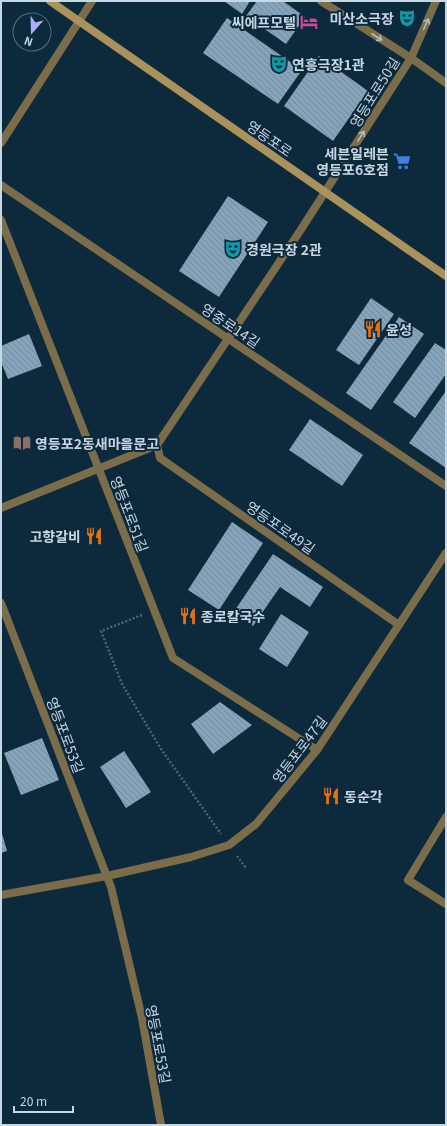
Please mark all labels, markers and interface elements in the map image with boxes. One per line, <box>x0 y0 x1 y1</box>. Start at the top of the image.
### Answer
place label: 미산소극장 <box>330 8 394 28</box>
theatre icon: 미산소극장 <box>397 8 417 28</box>
north arrow <box>12 12 52 52</box>
place label: 씨에프모텔 <box>232 12 296 32</box>
hotel icon: 씨에프모텔 <box>299 12 319 32</box>
one-way arrow <box>423 18 430 30</box>
text: N <box>22 33 35 51</box>
one-way arrow <box>372 33 383 41</box>
street label: 영등포로50길 <box>344 53 404 131</box>
theatre icon: 연흥극장1관 <box>269 54 289 74</box>
place label: 연흥극장1관 <box>292 54 365 74</box>
street label: 영등포로 <box>243 115 297 161</box>
one-way arrow <box>358 130 366 142</box>
place label: 세븐일레븐 영등포6호점 <box>316 143 389 179</box>
supermarket icon: 세븐일레븐 영등포6호점 <box>392 151 412 171</box>
theatre icon: 경원극장 2관 <box>223 239 243 259</box>
place label: 경원극장 2관 <box>246 239 322 259</box>
street label: 영중로14길 <box>198 298 264 352</box>
restaurant icon: 윤성 <box>363 319 383 339</box>
place label: 윤성 <box>386 319 412 339</box>
library icon: 영등포2동새마을문고 <box>12 433 32 453</box>
place label: 영등포2동새마을문고 <box>35 433 159 453</box>
street label: 영등포로51길 <box>106 473 154 555</box>
street label: 영등포로49길 <box>243 496 319 558</box>
place label: 고향갈비 <box>29 526 81 546</box>
restaurant icon: 고향갈비 <box>84 526 104 546</box>
restaurant icon: 종로칼국수 <box>178 606 198 626</box>
place label: 종로칼국수 <box>201 606 266 626</box>
street label: 영등포로53길 <box>42 694 90 776</box>
street label: 영등포로47길 <box>267 711 331 787</box>
restaurant icon: 동순각 <box>321 786 341 806</box>
place label: 동순각 <box>344 786 383 806</box>
street label: 영등포로53길 <box>142 1003 176 1085</box>
scale bar <box>14 1088 73 1114</box>
text: 20 m <box>20 1092 47 1109</box>

